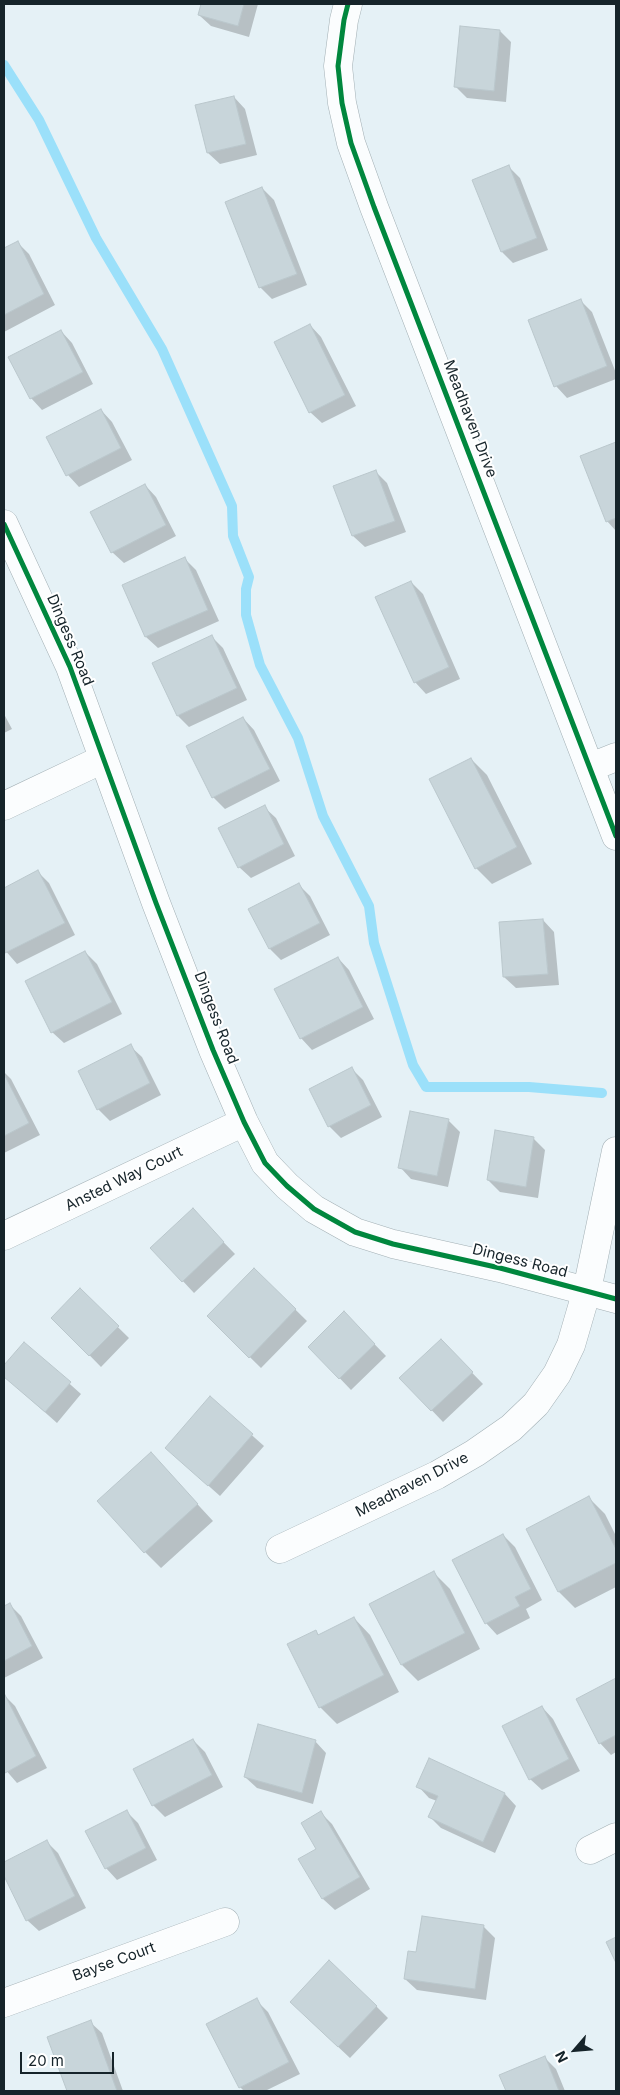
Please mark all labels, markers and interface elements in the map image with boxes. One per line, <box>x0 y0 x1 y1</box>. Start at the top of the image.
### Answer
street label: Meadhaven Drive <box>439 358 501 480</box>
street label: Dingess Road <box>43 592 97 688</box>
street label: Dingess Road <box>190 969 242 1067</box>
street label: Ansted Way Court <box>62 1143 186 1215</box>
street label: Dingess Road <box>471 1240 569 1282</box>
street label: Meadhaven Drive <box>353 1449 471 1521</box>
street label: Bayse Court <box>70 1939 158 1985</box>
north arrow <box>550 2025 600 2075</box>
scale bar <box>22 2042 116 2074</box>
text: N <box>551 2048 571 2066</box>
text: 20 m <box>28 2051 64 2070</box>

